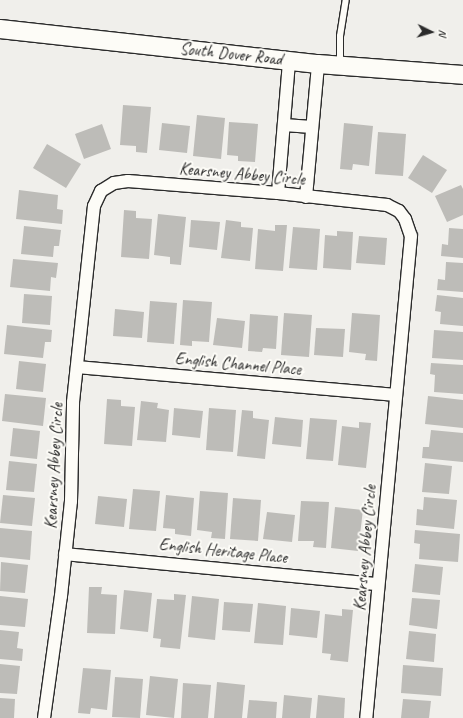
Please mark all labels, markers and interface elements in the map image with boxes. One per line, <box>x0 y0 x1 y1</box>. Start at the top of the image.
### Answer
north arrow <box>411 12 451 52</box>
text: N <box>436 29 450 37</box>
street label: South Dover Road <box>178 38 284 70</box>
street label: Kearsney Abbey Circle <box>179 158 305 190</box>
street label: English Channel Place <box>174 348 302 380</box>
street label: Kearsney Abbey Circle <box>41 403 67 529</box>
street label: Kearsney Abbey Circle <box>349 485 381 611</box>
street label: English Heritage Place <box>158 534 288 568</box>

